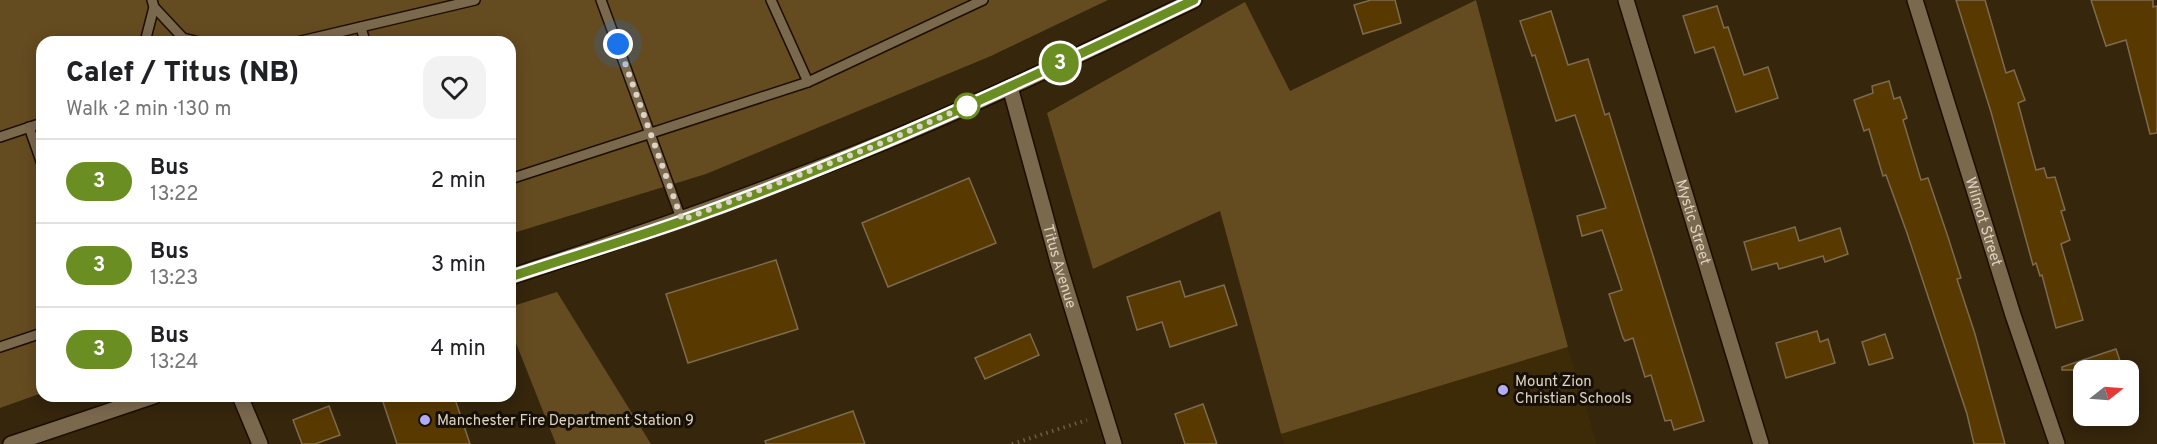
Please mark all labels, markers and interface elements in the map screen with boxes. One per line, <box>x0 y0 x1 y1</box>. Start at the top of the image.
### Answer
your location <box>603 29 633 59</box>
line badge: 3 <box>1040 44 1080 82</box>
text: 3 <box>1054 50 1066 77</box>
text: Calef / Titus (NB) <box>66 56 299 92</box>
button: heart <box>423 56 486 119</box>
unlabelled marker <box>954 93 980 119</box>
text: Walk · 2 min · 130 m <box>66 97 231 123</box>
text: Bus <box>150 155 189 182</box>
text: 3 <box>93 168 105 195</box>
text: 2 min <box>431 168 486 195</box>
street label: Wilmot Street <box>1960 175 2005 269</box>
street label: Mystic Street <box>1670 177 1714 267</box>
text: 13:22 <box>150 182 198 208</box>
street label: Titus Avenue <box>1037 223 1080 311</box>
text: Bus <box>150 239 189 266</box>
text: 3 <box>93 252 105 279</box>
text: 3 min <box>431 252 486 279</box>
text: 13:23 <box>150 266 198 292</box>
text: Bus <box>150 323 189 350</box>
text: 3 <box>93 336 105 363</box>
text: 4 min <box>431 336 486 363</box>
text: 13:24 <box>150 350 198 376</box>
north arrow <box>2073 360 2139 426</box>
map controls <box>2073 360 2139 426</box>
place label: Mount Zion Christian Schools <box>1515 373 1632 409</box>
marker: Mount Zion Christian Schools <box>1496 383 1510 397</box>
place label: Manchester Fire Department Station 9 <box>437 412 694 431</box>
marker: Manchester Fire Department Station 9 <box>418 413 432 427</box>

